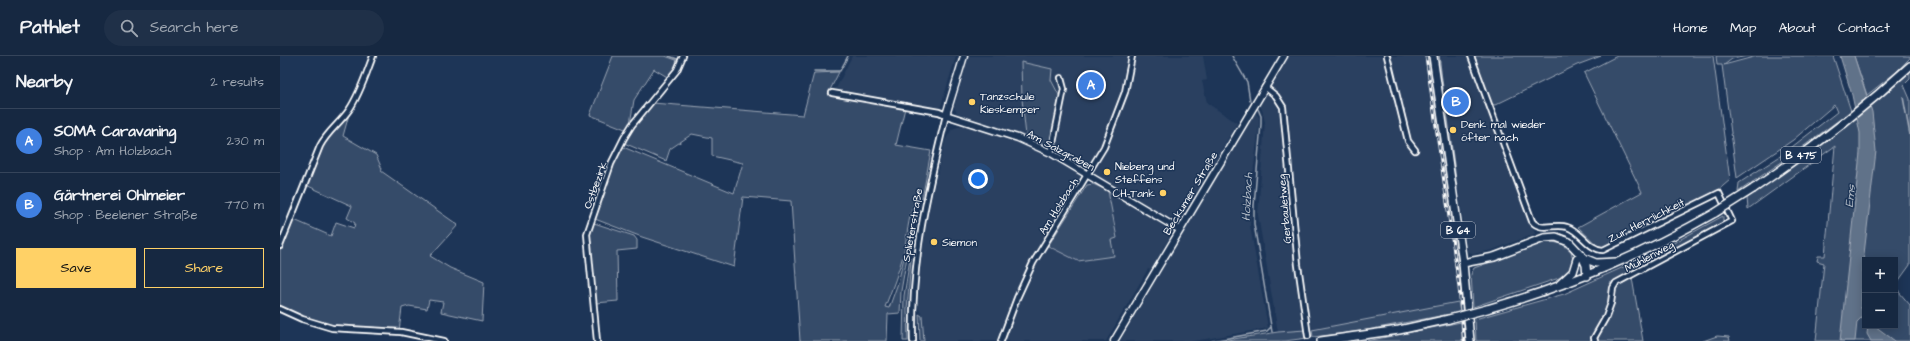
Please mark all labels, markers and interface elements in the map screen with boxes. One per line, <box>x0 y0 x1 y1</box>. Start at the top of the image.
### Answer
search box <box>104 10 384 46</box>
text: Pathlet <box>20 14 80 41</box>
icon: search <box>118 17 140 39</box>
text: Search here <box>150 17 238 38</box>
text: Home <box>1673 18 1708 38</box>
text: Map <box>1730 18 1756 38</box>
text: About <box>1778 18 1816 38</box>
text: Contact <box>1838 18 1890 38</box>
text: Nearby <box>16 70 73 94</box>
pin: A <box>1078 70 1104 100</box>
text: 2 results <box>210 73 264 91</box>
pin: B <box>1443 87 1469 117</box>
place label: Tanzschule Kieskemper <box>980 89 1039 117</box>
marker: Tanzschule Kieskemper <box>967 97 977 107</box>
place label: Denk mal wieder öfter nach <box>1461 117 1545 145</box>
text: SOMA Caravaning <box>54 121 176 142</box>
marker: Denk mal wieder öfter nach <box>1448 125 1458 135</box>
street label: Am Salzgraben <box>1024 126 1098 176</box>
text: A <box>25 132 33 150</box>
text: 230 m <box>226 132 264 150</box>
text: Shop · Am Holzbach <box>54 142 171 160</box>
road number: B 475 <box>1781 147 1821 163</box>
street label: Beckumer Straße <box>1160 149 1221 238</box>
street label: Ostbezirk <box>580 159 611 211</box>
place label: Nieberg und Steffens <box>1115 159 1175 187</box>
marker: Nieberg und Steffens <box>1102 167 1112 177</box>
your location <box>968 169 988 189</box>
water label: Holzbach <box>1238 171 1257 222</box>
street label: Gerbauletweg <box>1274 173 1296 244</box>
street label: Am Holzbach <box>1035 175 1082 237</box>
water label: Ems <box>1841 183 1860 208</box>
text: Gärtnerei Ohlmeier <box>54 185 185 206</box>
place label: CH-Tank <box>1112 186 1155 201</box>
street label: Splieterstraße <box>899 187 926 263</box>
marker: CH-Tank <box>1158 188 1168 198</box>
street label: Zur Herrlichkeit <box>1605 194 1688 246</box>
text: B <box>24 196 34 214</box>
text: 770 m <box>224 196 264 214</box>
text: Shop · Beelener Straße <box>54 206 198 224</box>
road number: B 64 <box>1441 222 1475 238</box>
place label: Siemon <box>942 235 977 250</box>
marker: Siemon <box>929 237 939 247</box>
street label: Mühlenweg <box>1622 237 1677 277</box>
button: Save <box>16 248 136 288</box>
button: Share <box>144 248 264 288</box>
map controls <box>1862 257 1898 329</box>
button: + <box>1862 257 1898 293</box>
button: − <box>1862 293 1898 329</box>

